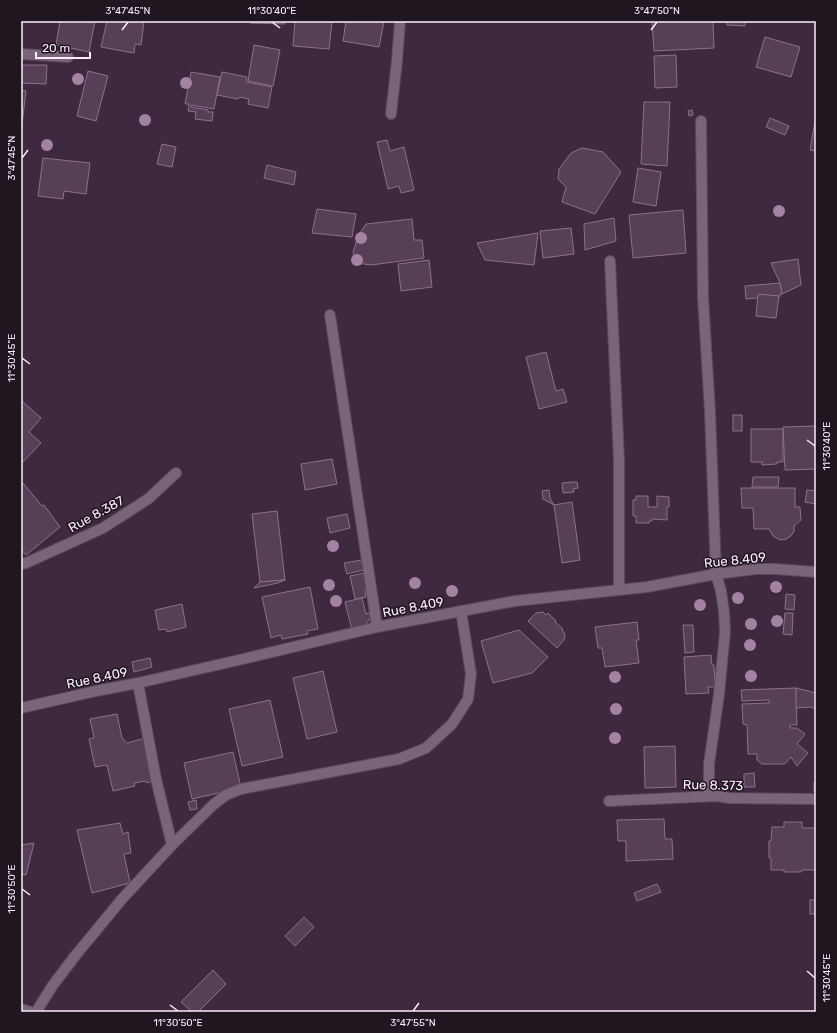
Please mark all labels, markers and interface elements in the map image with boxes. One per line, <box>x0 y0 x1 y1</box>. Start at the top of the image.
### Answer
text: 3°47'45"N <box>105 5 151 17</box>
text: 11°30'40"E <box>248 5 296 17</box>
text: 3°47'50"N <box>634 5 680 17</box>
scale bar <box>36 34 90 60</box>
text: 20 m <box>42 41 70 55</box>
text: 3°47'45"N <box>6 135 18 181</box>
text: 11°30'45"E <box>6 334 18 382</box>
text: 11°30'40"E <box>821 422 833 470</box>
street label: Rue 8.387 <box>66 493 127 535</box>
street label: Rue 8.409 <box>703 549 767 571</box>
street label: Rue 8.409 <box>381 594 445 620</box>
street label: Rue 8.409 <box>65 664 129 692</box>
street label: Rue 8.373 <box>683 777 744 793</box>
text: 11°30'50"E <box>6 864 18 914</box>
text: 11°30'45"E <box>821 954 833 1002</box>
text: 11°30'50"E <box>153 1017 203 1029</box>
text: 3°47'55"N <box>390 1017 436 1029</box>

